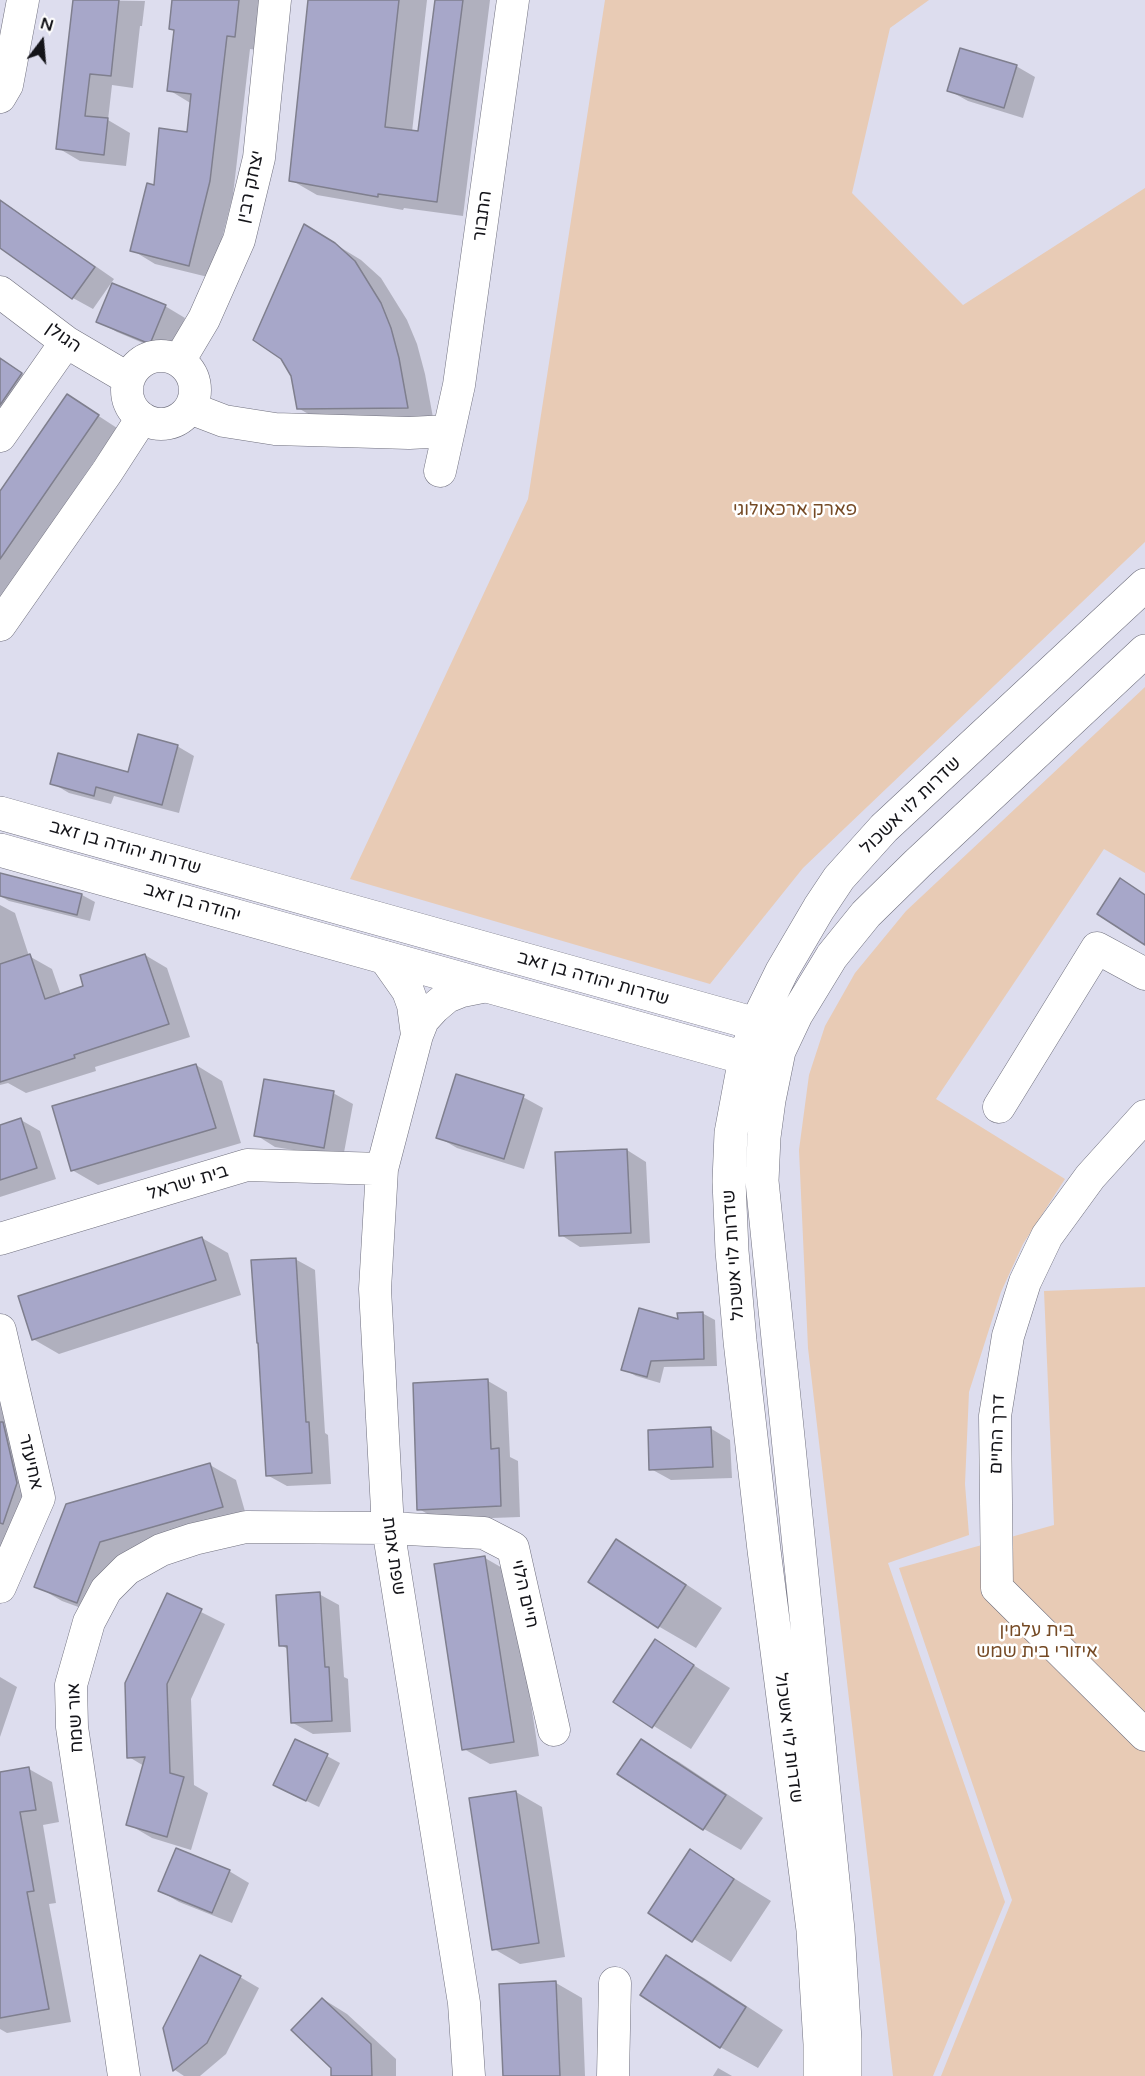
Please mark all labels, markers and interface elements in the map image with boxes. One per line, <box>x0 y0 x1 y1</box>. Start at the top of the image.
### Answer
north arrow <box>12 12 72 72</box>
text: N <box>38 13 56 36</box>
street label: יצחק רבין <box>233 149 269 225</box>
street label: התבור <box>469 189 497 243</box>
street label: הגולן <box>41 318 85 358</box>
park label: פארק ארכאולוגי <box>733 499 857 521</box>
street label: שדרות לוי אשכול <box>856 753 966 859</box>
street label: שדרות יהודה בן זאב <box>47 816 203 880</box>
street label: יהודה בן זאב <box>141 879 243 927</box>
street label: שדרות יהודה בן זאב <box>515 947 671 1011</box>
street label: בית ישראל <box>145 1160 231 1206</box>
street label: שדרות לוי אשכול <box>719 1189 749 1321</box>
street label: דרך החיים <box>986 1393 1010 1475</box>
street label: אחיעזר <box>13 1432 47 1492</box>
street label: שפת אמת <box>377 1515 409 1597</box>
street label: חיים הלוי <box>506 1558 542 1630</box>
park label: בית עלמין איזורי בית שמש <box>976 1620 1098 1662</box>
street label: שדרות לוי אשכול <box>769 1672 807 1804</box>
street label: אור שמח <box>63 1682 89 1754</box>

